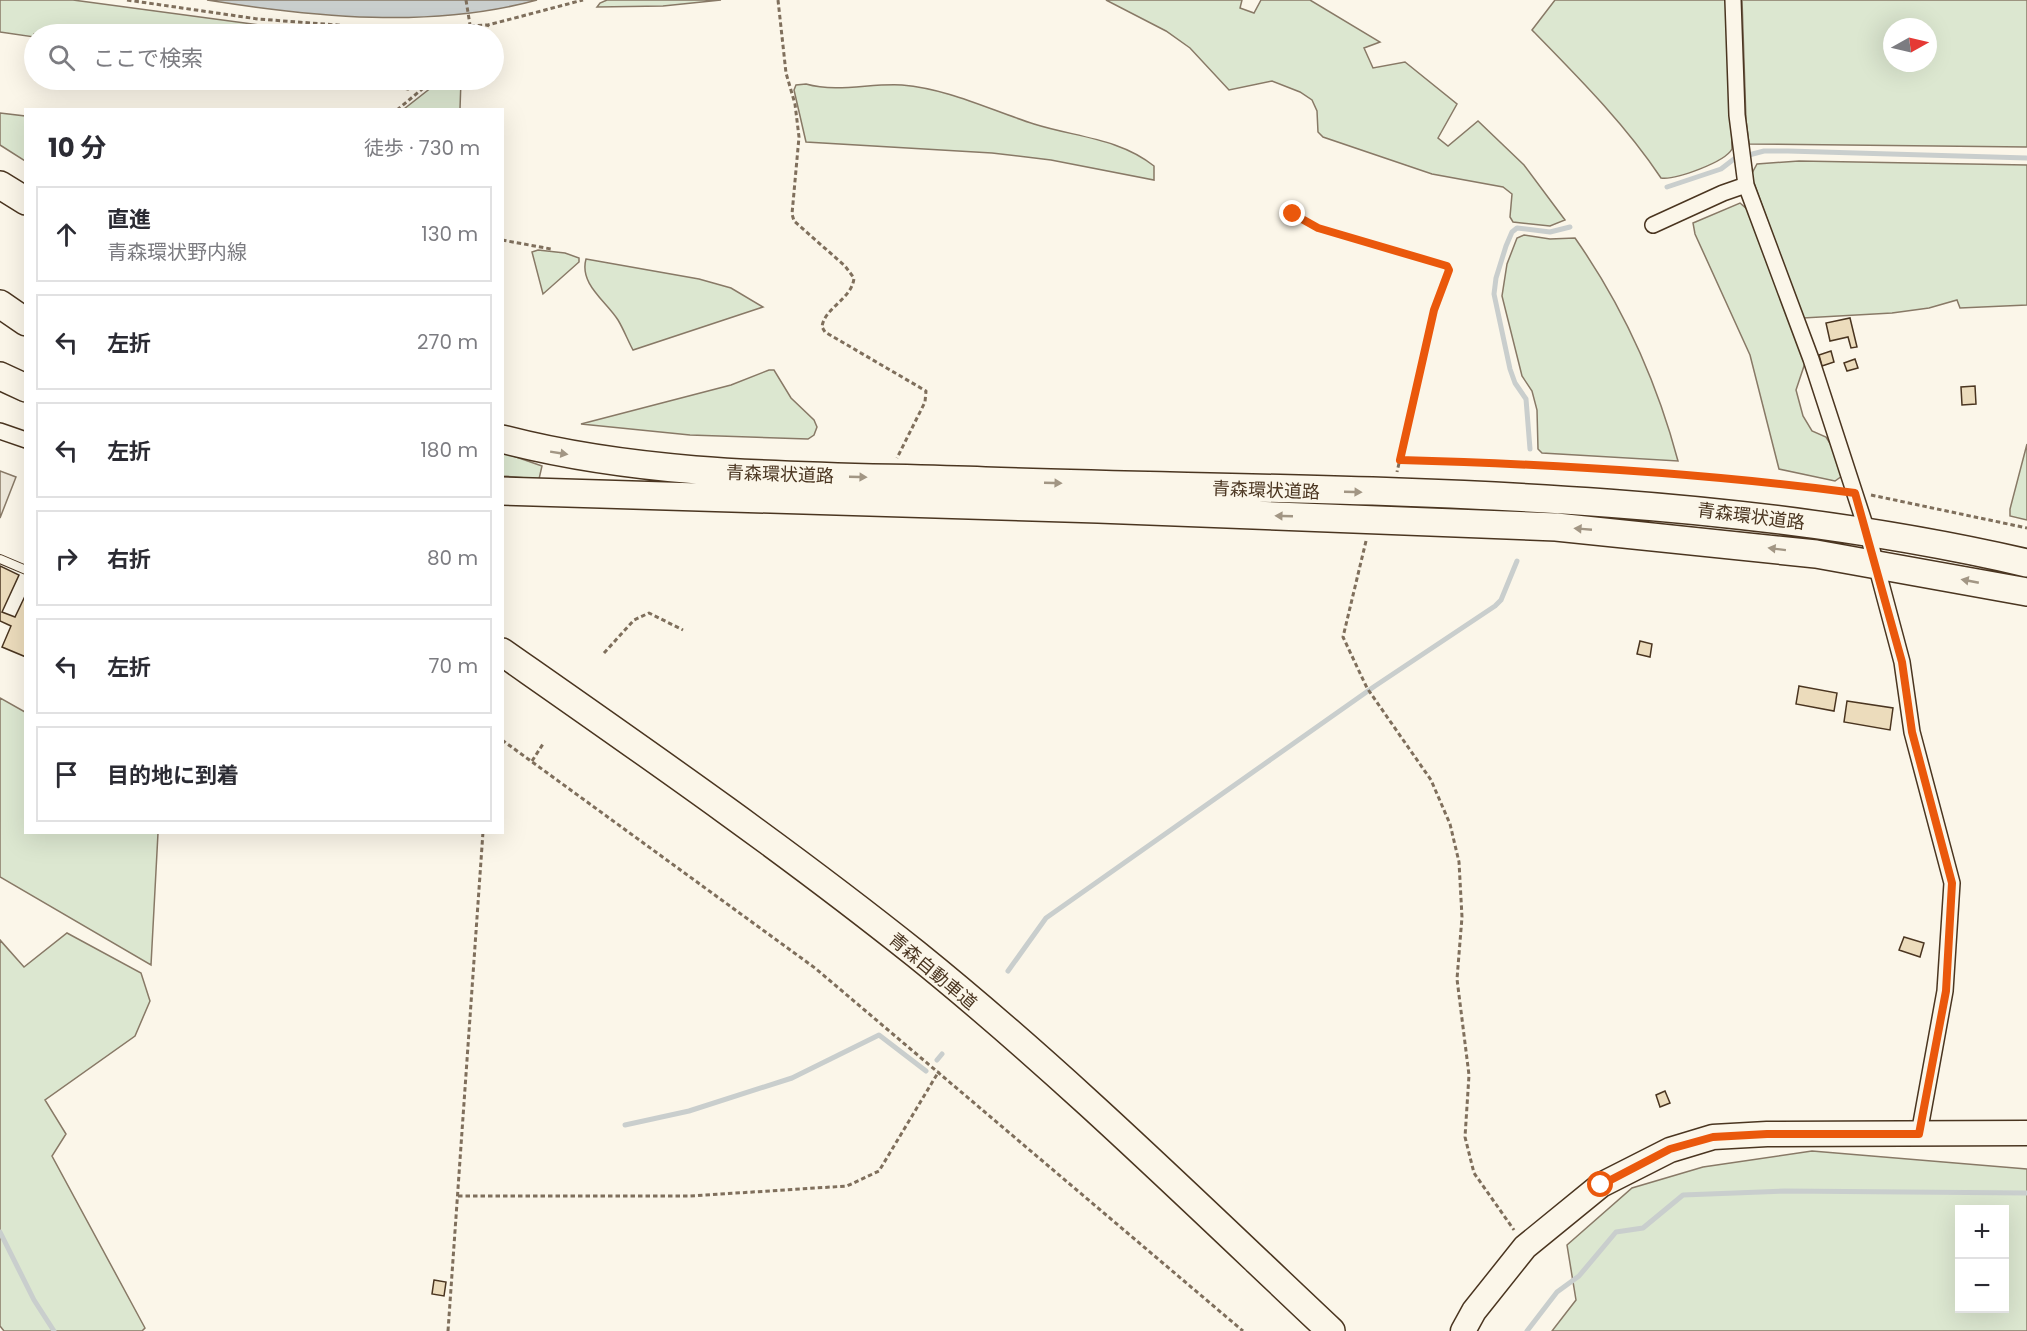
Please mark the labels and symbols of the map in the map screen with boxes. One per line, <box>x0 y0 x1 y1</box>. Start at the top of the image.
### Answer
north arrow <box>1883 18 1937 72</box>
route end <box>1279 200 1305 226</box>
one-way arrow <box>550 449 569 458</box>
street label: 青森環状道路 <box>726 460 834 488</box>
one-way arrow <box>849 472 868 481</box>
street label: 青森環状道路 <box>1212 476 1320 504</box>
one-way arrow <box>1044 479 1063 488</box>
one-way arrow <box>1343 488 1362 497</box>
street label: 青森環状道路 <box>1696 497 1806 535</box>
one-way arrow <box>1274 511 1293 520</box>
one-way arrow <box>1574 524 1593 534</box>
one-way arrow <box>1768 544 1787 553</box>
one-way arrow <box>1960 576 1979 585</box>
street label: 青森自動車道 <box>884 927 982 1015</box>
route start <box>1587 1171 1613 1197</box>

